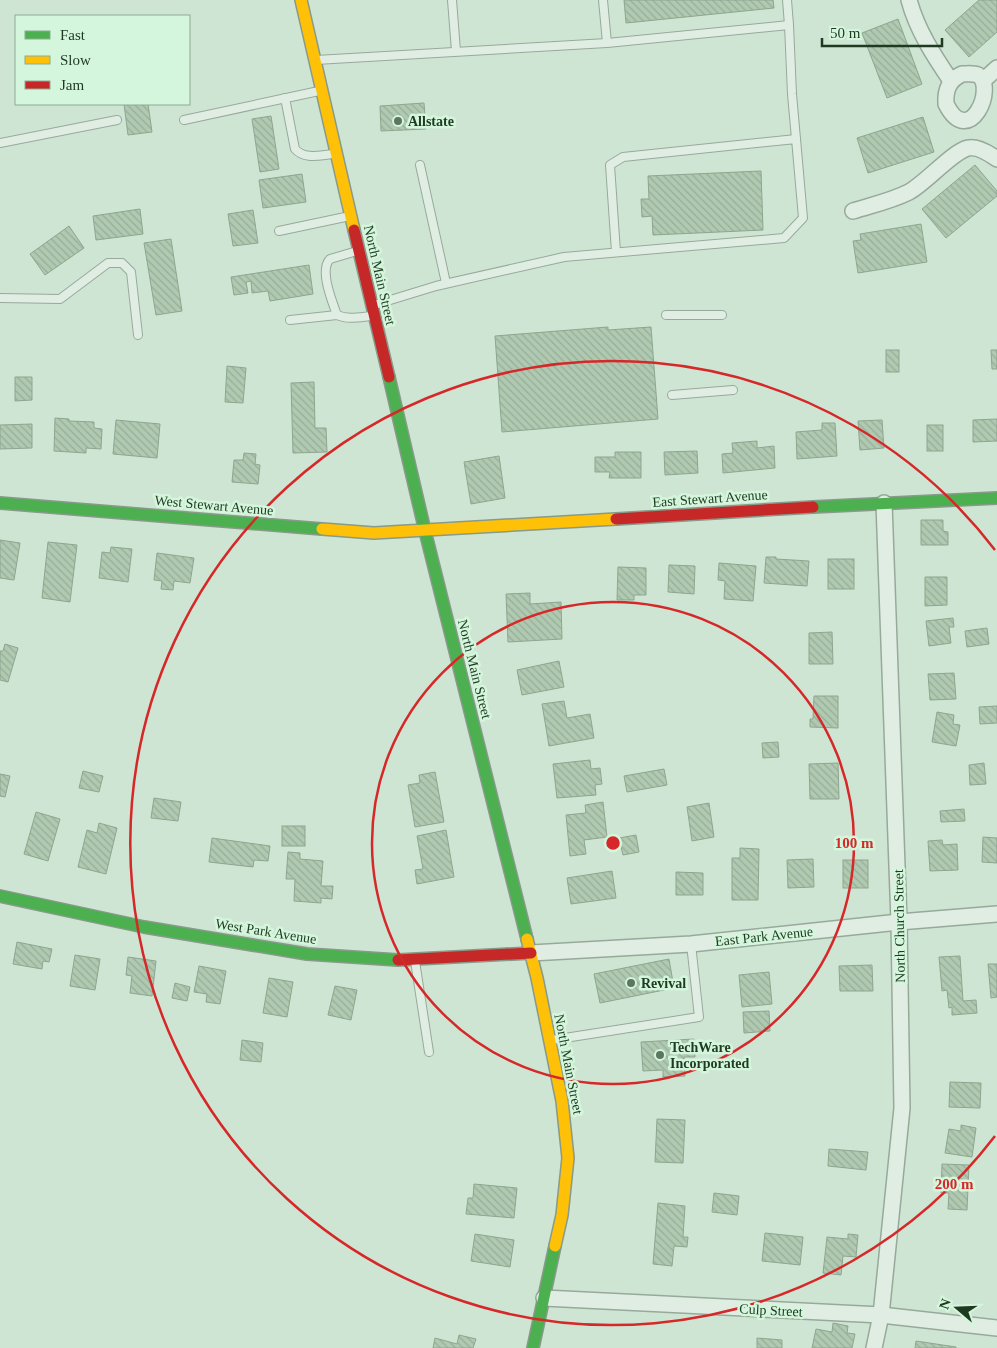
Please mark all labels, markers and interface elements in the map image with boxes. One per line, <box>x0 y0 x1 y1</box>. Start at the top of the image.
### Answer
legend <box>15 15 190 105</box>
scale bar <box>822 15 942 47</box>
text: 50 m <box>830 25 861 41</box>
text: Fast <box>60 27 86 43</box>
text: Slow <box>60 52 91 68</box>
text: Jam <box>60 77 84 93</box>
place label: Allstate <box>408 114 454 129</box>
marker: Allstate <box>392 115 404 127</box>
street label: North Main Street <box>361 224 398 327</box>
street label: East Stewart Avenue <box>652 487 768 510</box>
street label: West Stewart Avenue <box>154 493 274 518</box>
street label: North Main Street <box>455 618 494 720</box>
centre of rings <box>604 834 622 852</box>
text: 100 m <box>835 835 874 851</box>
street label: North Church Street <box>891 869 908 983</box>
street label: West Park Avenue <box>214 916 317 947</box>
street label: East Park Avenue <box>714 924 814 949</box>
place label: Revival <box>641 976 686 991</box>
marker: Revival <box>625 977 637 989</box>
street label: North Main Street <box>551 1013 586 1116</box>
place label: TechWare Incorporated <box>670 1040 750 1071</box>
marker: TechWare Incorporated <box>654 1049 666 1061</box>
text: 200 m <box>935 1176 974 1192</box>
north arrow <box>932 1283 982 1333</box>
text: N <box>936 1297 954 1311</box>
street label: Culp Street <box>739 1301 803 1320</box>

